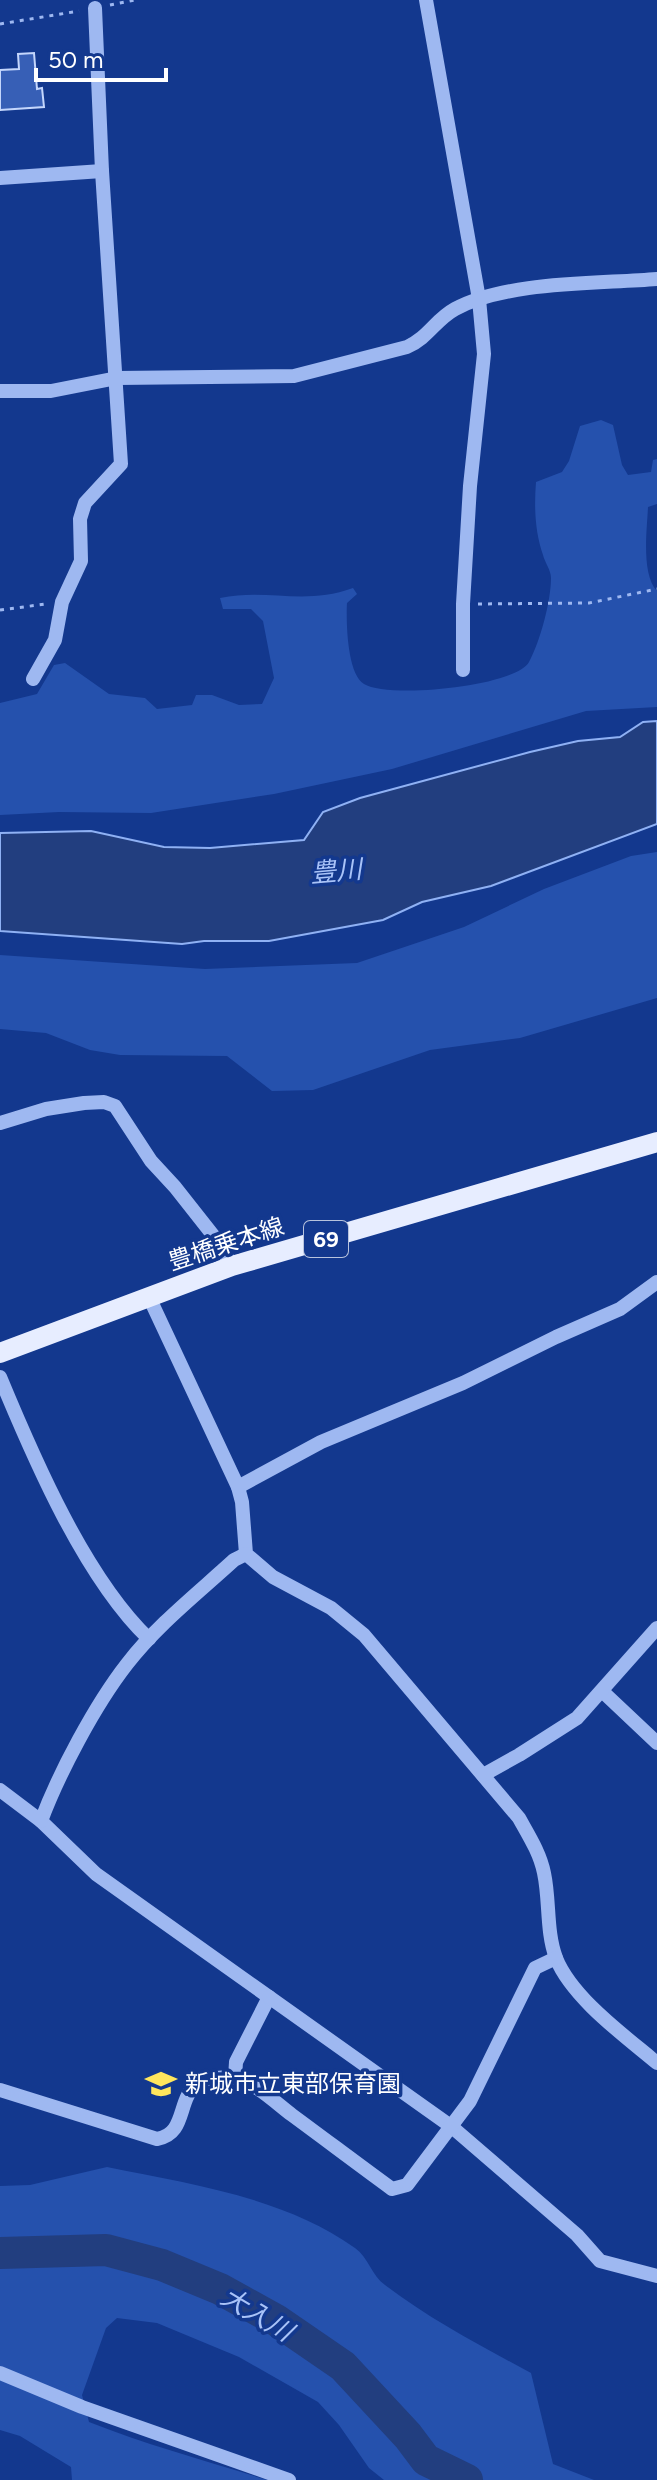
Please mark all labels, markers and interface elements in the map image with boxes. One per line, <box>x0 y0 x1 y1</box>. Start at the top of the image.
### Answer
scale bar <box>36 32 166 82</box>
text: 50 m <box>48 45 104 74</box>
water label: 豊川 <box>309 853 366 889</box>
street label: 豊橋乗本線 <box>164 1211 287 1276</box>
road number: 69 <box>304 1221 348 1257</box>
school or university icon: 新城市立東部保育園 <box>144 2067 178 2101</box>
place label: 新城市立東部保育園 <box>185 2069 401 2098</box>
water label: 大入川 <box>215 2280 301 2349</box>

